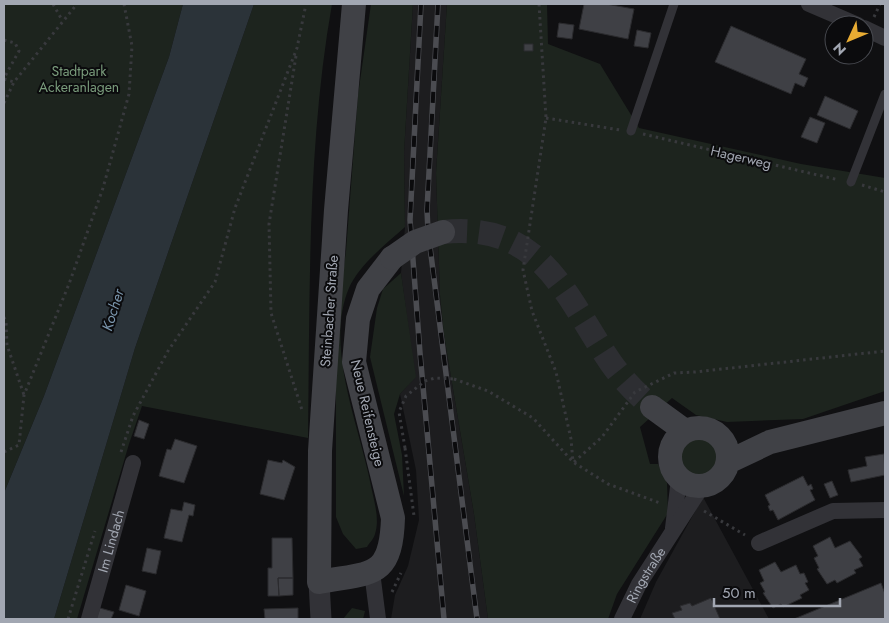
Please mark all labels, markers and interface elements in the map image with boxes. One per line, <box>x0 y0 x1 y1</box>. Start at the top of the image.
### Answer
north arrow <box>824 15 874 65</box>
text: N <box>829 38 851 60</box>
park label: Stadtpark Ackeranlagen <box>39 61 119 97</box>
street label: Hagerweg <box>709 140 773 174</box>
street label: Steinbacher Straße <box>315 254 343 368</box>
water label: Kocher <box>96 285 130 334</box>
street label: Neue Reifensteige <box>346 358 390 468</box>
street label: Im Lindach <box>93 507 129 575</box>
street label: Ringstraße <box>621 543 670 607</box>
scale bar <box>714 576 840 608</box>
text: 50 m <box>722 582 756 604</box>

